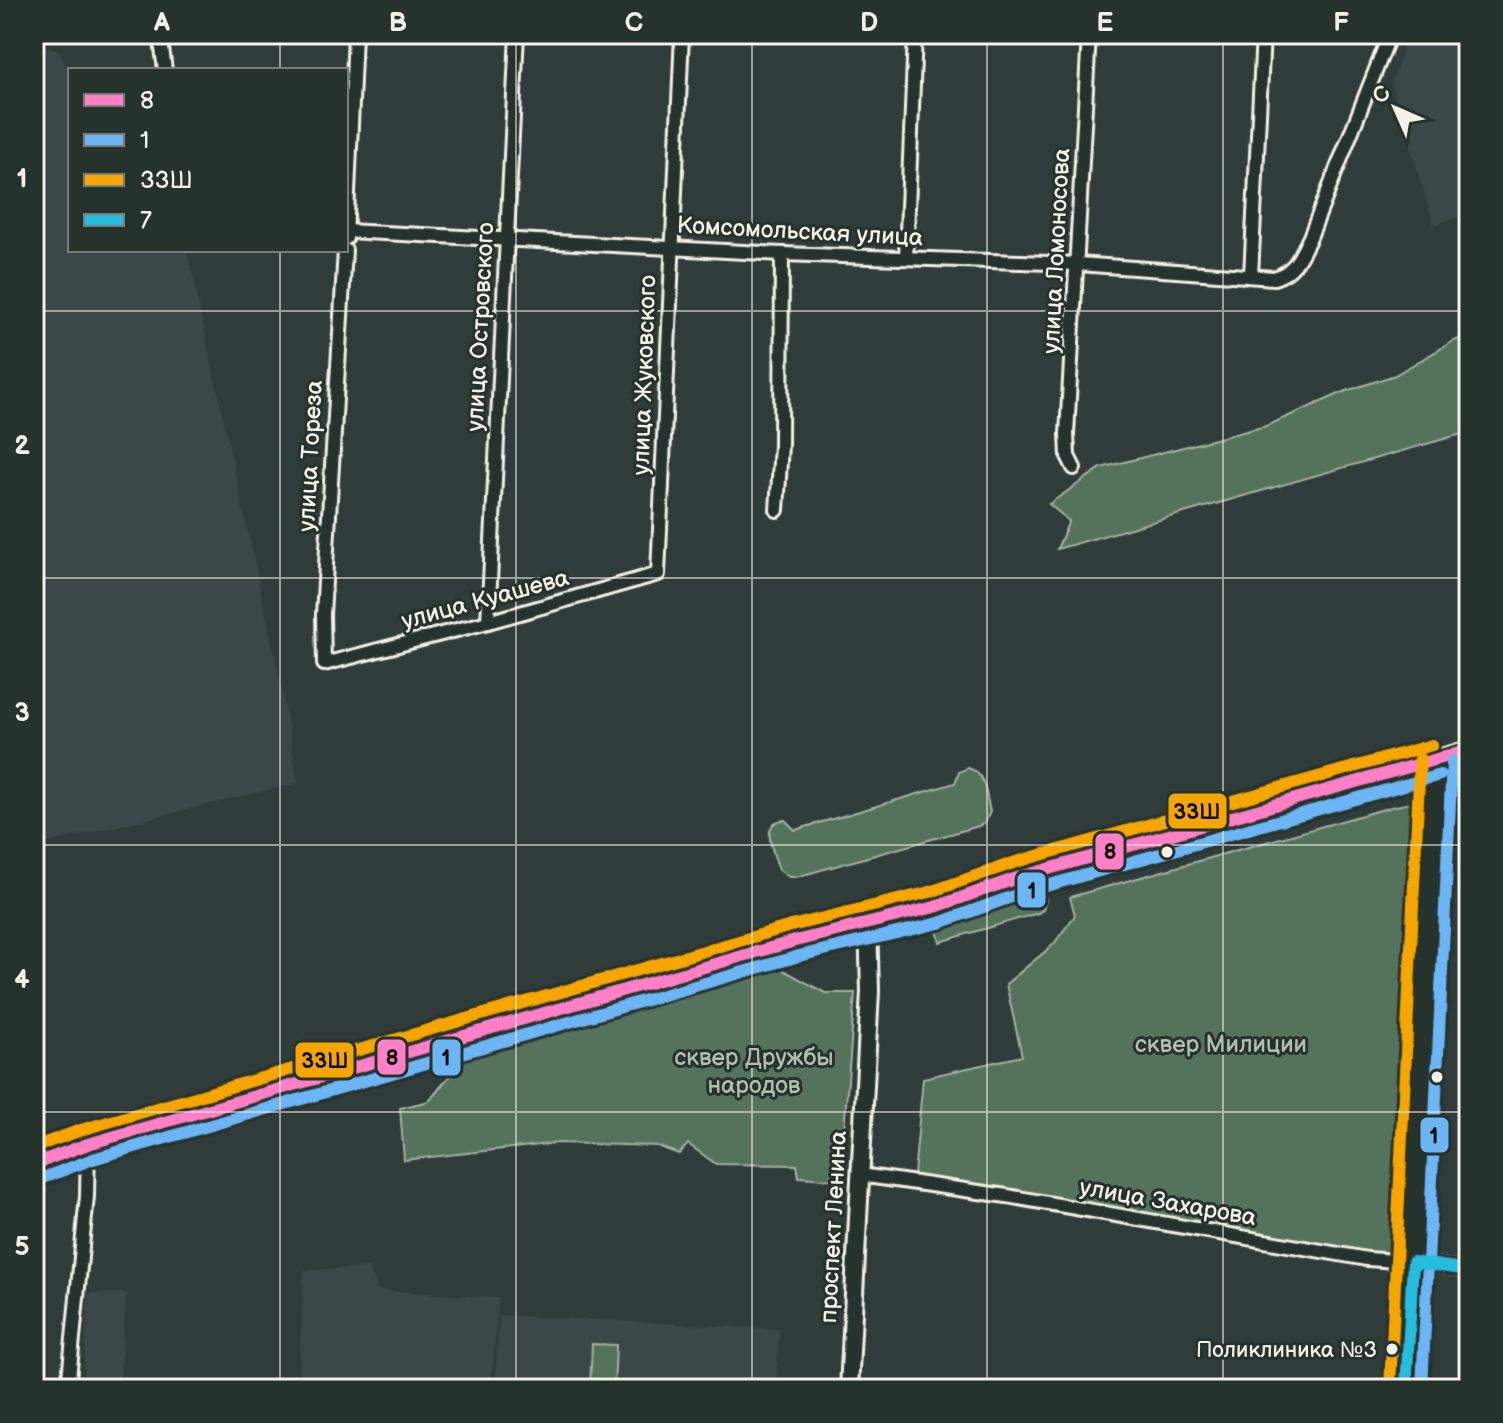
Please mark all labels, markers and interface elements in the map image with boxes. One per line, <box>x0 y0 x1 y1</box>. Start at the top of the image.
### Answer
text: A <box>153 8 170 39</box>
text: B <box>389 8 407 39</box>
text: C <box>625 8 643 39</box>
text: D <box>860 8 878 39</box>
text: E <box>1097 8 1114 39</box>
text: F <box>1333 8 1349 39</box>
legend <box>68 68 348 252</box>
north arrow <box>1355 68 1435 148</box>
text: С <box>1367 80 1397 110</box>
text: 8 <box>140 86 154 115</box>
text: 1 <box>140 126 149 155</box>
street label: улица Ломоносова <box>1037 147 1076 355</box>
text: 1 <box>17 164 27 195</box>
text: 33Ш <box>140 166 193 195</box>
text: 7 <box>140 206 152 235</box>
street label: Комсомольская улица <box>676 211 924 252</box>
street label: улица Островского <box>461 222 500 432</box>
street label: улица Жуковского <box>627 274 662 476</box>
street label: улица Тореза <box>292 379 329 533</box>
text: 2 <box>14 431 30 462</box>
street label: улица Куашева <box>398 563 572 636</box>
text: 3 <box>14 698 30 729</box>
line badge: 33Ш <box>1167 792 1228 830</box>
text: 33Ш <box>1173 799 1221 826</box>
line badge: 8 <box>1094 832 1125 871</box>
text: 8 <box>1103 839 1117 866</box>
unlabelled marker <box>1159 844 1175 860</box>
line badge: 1 <box>1016 871 1047 909</box>
text: 1 <box>1027 878 1037 905</box>
text: 4 <box>14 965 30 996</box>
park label: сквер Милиции <box>1135 1030 1307 1059</box>
line badge: 8 <box>376 1038 407 1076</box>
line badge: 1 <box>431 1038 462 1077</box>
line badge: 33Ш <box>294 1041 355 1079</box>
park label: сквер Дружбы народов <box>674 1043 834 1100</box>
text: 8 <box>385 1045 399 1072</box>
text: 1 <box>441 1045 451 1072</box>
text: 33Ш <box>301 1048 349 1075</box>
unlabelled marker <box>1429 1069 1445 1085</box>
line badge: 1 <box>1419 1116 1450 1154</box>
text: 1 <box>1429 1123 1439 1150</box>
street label: проспект Ленина <box>814 1130 853 1324</box>
street label: улица Захарова <box>1077 1173 1258 1232</box>
text: 5 <box>14 1232 30 1263</box>
place label: Поликлиника №3 <box>1196 1337 1377 1364</box>
marker: Поликлиника №3 <box>1384 1341 1400 1357</box>

